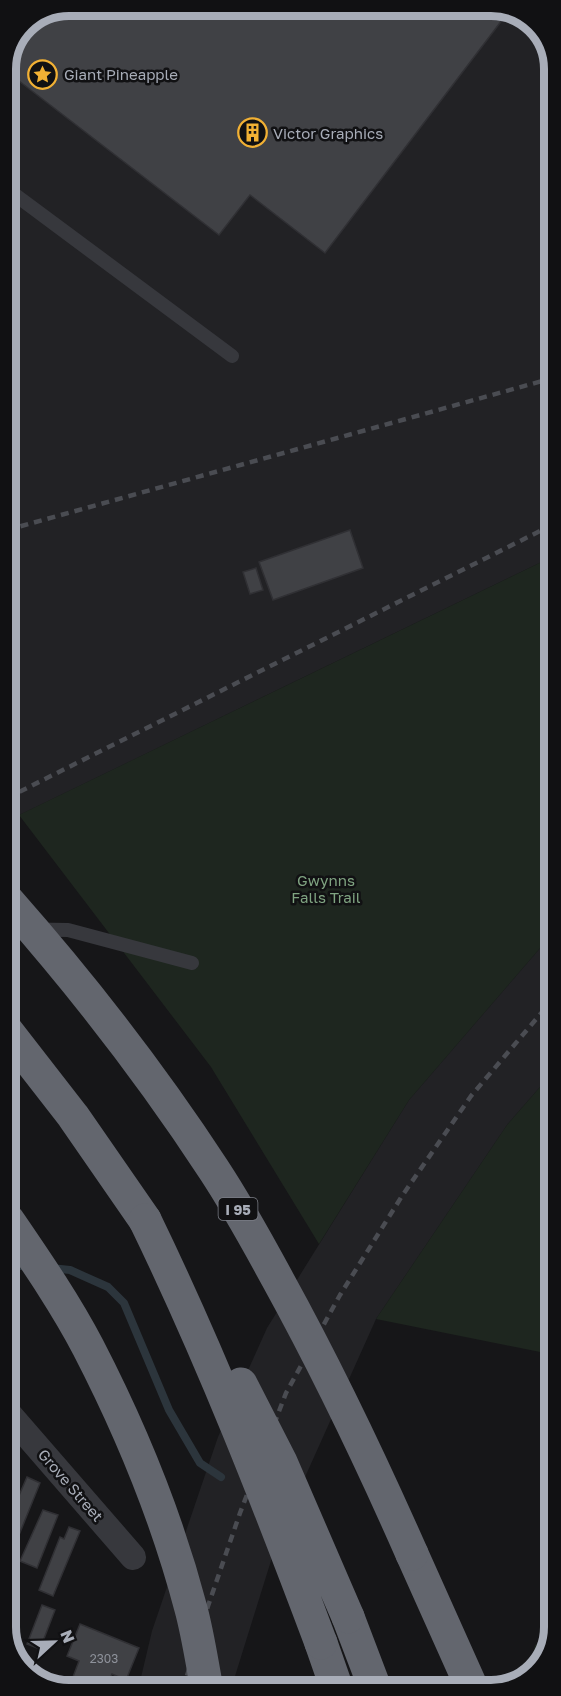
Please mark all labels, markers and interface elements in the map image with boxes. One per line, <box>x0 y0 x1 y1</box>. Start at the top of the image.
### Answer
place icon: Giant Pineapple <box>27 58 59 90</box>
place label: Giant Pineapple <box>64 65 178 83</box>
building icon: Victor Graphics <box>236 117 268 149</box>
place label: Victor Graphics <box>273 124 383 142</box>
park label: Gwynns Falls Trail <box>291 871 361 906</box>
road number: I 95 <box>218 1198 258 1220</box>
street label: Grove Street <box>35 1445 107 1525</box>
north arrow <box>24 1612 84 1672</box>
text: N <box>56 1627 79 1646</box>
house number: 2303 <box>90 1651 118 1666</box>

